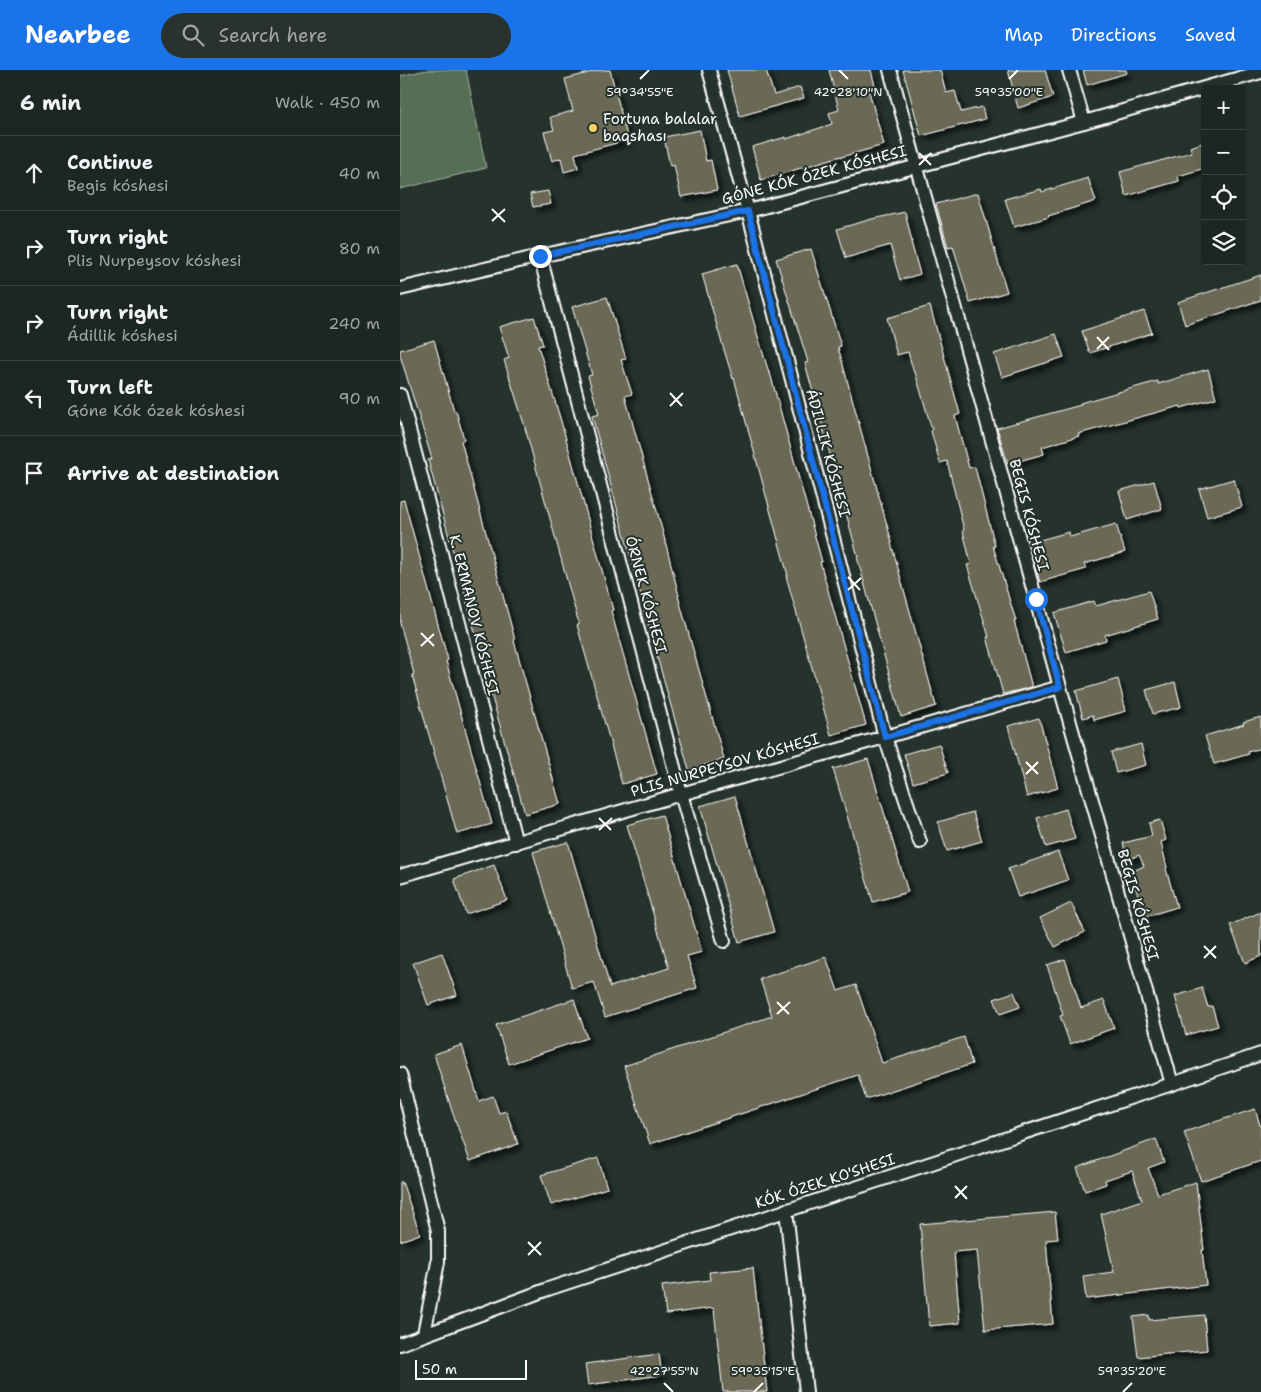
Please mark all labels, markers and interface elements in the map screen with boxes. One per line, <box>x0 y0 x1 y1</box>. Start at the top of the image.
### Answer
search box <box>161 13 511 58</box>
text: Nearbee <box>25 19 131 51</box>
icon: search <box>179 21 207 49</box>
text: Search here <box>219 23 327 48</box>
text: Map <box>1005 23 1043 47</box>
text: Directions <box>1071 23 1157 47</box>
text: Saved <box>1185 23 1236 47</box>
text: 59°34'55"E <box>606 84 674 100</box>
text: 42°28'10"N <box>814 84 882 100</box>
text: 59°35'00"E <box>975 84 1043 100</box>
map controls <box>1201 85 1246 265</box>
button: + <box>1201 85 1246 130</box>
text: 6 min <box>20 89 81 117</box>
text: Walk · 450 m <box>275 92 380 113</box>
place label: Fortuna balalar baqshası <box>603 109 717 146</box>
marker: Fortuna balalar baqshası <box>587 122 599 134</box>
button: − <box>1201 130 1246 175</box>
street label: GÓNE KÓK ÓZEK KÓSHESI <box>719 140 909 209</box>
text: Continue <box>67 150 153 175</box>
icon: ahead <box>20 159 48 187</box>
text: 40 m <box>338 163 380 184</box>
text: Begis kóshesi <box>67 175 169 196</box>
button: locate <box>1201 175 1246 220</box>
button: layers <box>1201 220 1246 265</box>
text: Turn right <box>67 225 168 250</box>
icon: right <box>20 234 48 262</box>
text: 80 m <box>339 238 380 259</box>
route end <box>529 245 552 268</box>
text: Plis Nurpeysov kóshesi <box>67 250 242 271</box>
text: Turn right <box>67 300 168 325</box>
icon: right <box>20 309 48 337</box>
text: 240 m <box>328 313 380 334</box>
text: Ádillik kóshesi <box>67 325 178 346</box>
text: Turn left <box>67 375 153 400</box>
icon: left <box>20 384 48 412</box>
street label: ÁDILLIK KÓSHESI <box>801 386 856 519</box>
text: 90 m <box>339 388 380 409</box>
text: Góne Kók ózek kóshesi <box>67 400 245 421</box>
street label: BEGIS KÓSHESI <box>1004 457 1055 573</box>
icon: arrive <box>20 459 48 487</box>
text: Arrive at destination <box>67 461 279 486</box>
street label: K. ERMANOV KÓSHESI <box>444 532 505 698</box>
street label: ÓRNEK KÓSHESI <box>621 534 672 656</box>
route start <box>1025 588 1048 611</box>
street label: PLIS NURPEYSOV KÓSHESI <box>628 728 822 802</box>
street label: BEGIS KÓSHESI <box>1113 847 1164 963</box>
street label: KÓK ÓZEK KO'SHESI <box>752 1148 897 1213</box>
scale bar <box>415 1357 528 1380</box>
text: 50 m <box>422 1360 457 1378</box>
text: 42°27'55"N <box>629 1363 699 1379</box>
text: 59°35'15"E <box>731 1363 795 1379</box>
text: 59°35'20"E <box>1098 1363 1166 1379</box>

